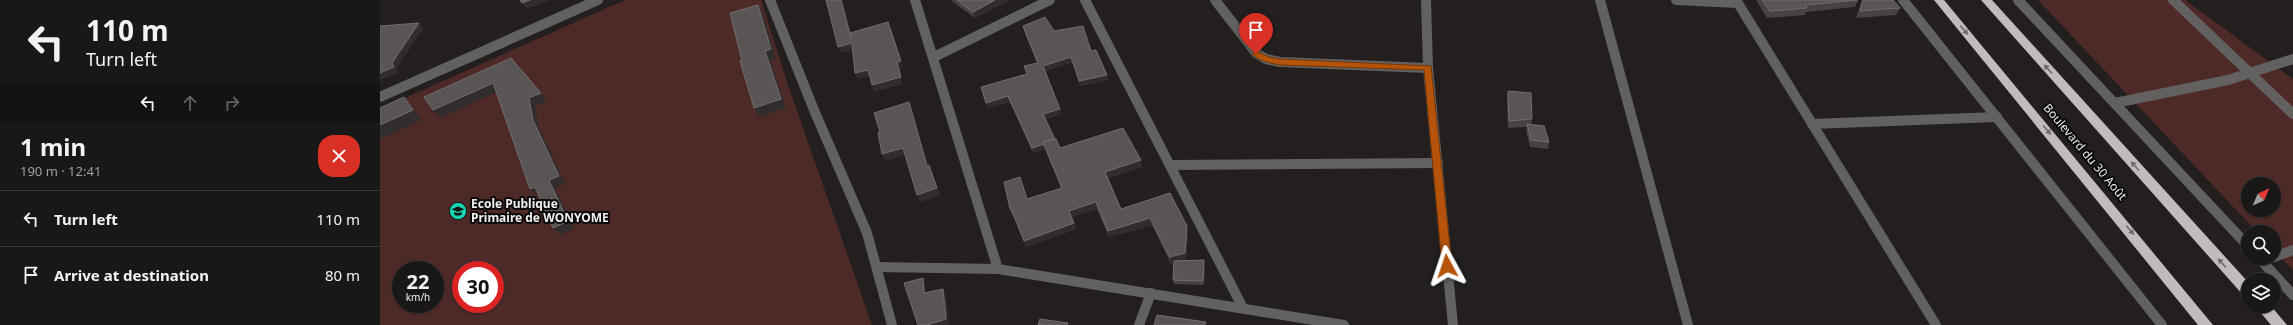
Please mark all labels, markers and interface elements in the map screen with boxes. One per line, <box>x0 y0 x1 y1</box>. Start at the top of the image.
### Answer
text: 110 m <box>86 11 169 49</box>
pin <box>1239 13 1273 54</box>
icon: left <box>20 16 72 68</box>
icon: arrive <box>1245 19 1267 41</box>
one-way arrow <box>1959 25 1968 35</box>
text: Turn left <box>86 47 157 71</box>
one-way arrow <box>2043 64 2053 74</box>
icon: left <box>137 92 159 114</box>
icon: ahead <box>179 92 201 114</box>
icon: right <box>221 92 243 114</box>
street label: Boulevard du 30 Août <box>2040 100 2131 204</box>
one-way arrow <box>2042 125 2051 135</box>
text: 1 min <box>20 130 86 163</box>
button: close <box>318 135 360 177</box>
one-way arrow <box>2130 161 2140 171</box>
text: 190 m · 12:41 <box>20 162 101 180</box>
north arrow <box>2241 177 2281 217</box>
map controls <box>2241 177 2281 313</box>
place label: Ecole Publique Primaire de WONYOME <box>471 195 609 226</box>
school or university icon: Ecole Publique Primaire de WONYOME <box>448 201 468 221</box>
icon: left <box>20 208 42 230</box>
text: Turn left <box>54 209 118 229</box>
text: 110 m <box>316 209 360 229</box>
one-way arrow <box>2125 225 2134 236</box>
button: search <box>2241 225 2281 265</box>
position arrow <box>1426 245 1468 287</box>
one-way arrow <box>2217 258 2226 268</box>
speed limit sign: 30 <box>452 261 504 313</box>
icon: arrive <box>20 264 42 286</box>
text: Arrive at destination <box>54 265 209 285</box>
text: 80 m <box>325 265 360 285</box>
text: 22 <box>407 268 429 295</box>
button: layers <box>2241 273 2281 313</box>
text: km/h <box>406 290 430 304</box>

